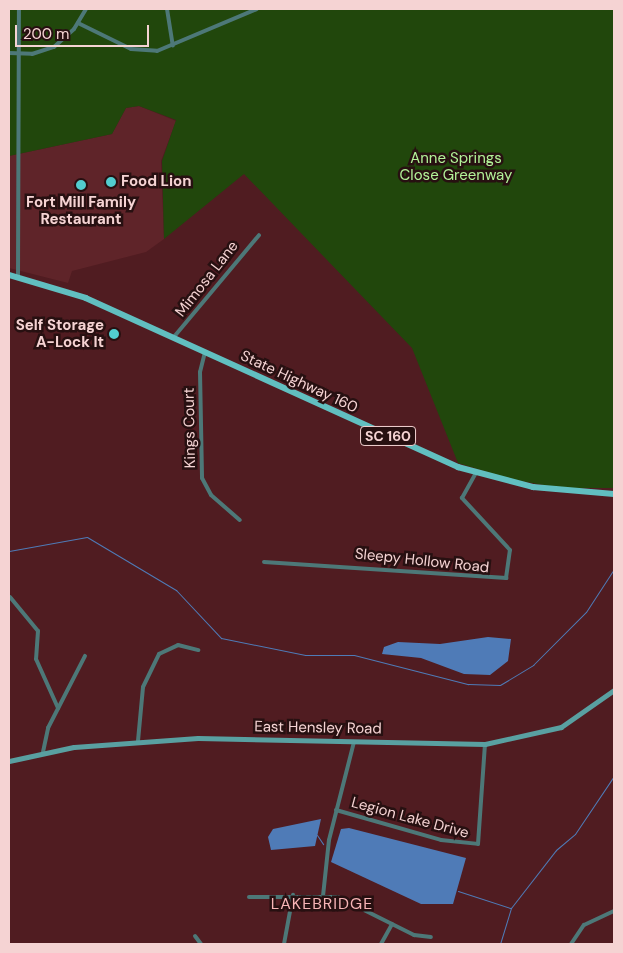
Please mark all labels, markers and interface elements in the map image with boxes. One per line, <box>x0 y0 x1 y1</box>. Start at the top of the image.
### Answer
scale bar <box>18 15 151 47</box>
text: 200 m <box>23 24 69 44</box>
park label: Anne Springs Close Greenway <box>400 149 512 184</box>
place label: Food Lion <box>121 173 191 191</box>
marker: Food Lion <box>105 176 117 188</box>
marker: Fort Mill Family Restaurant <box>75 179 87 191</box>
place label: Fort Mill Family Restaurant <box>26 193 136 228</box>
street label: Mimosa Lane <box>172 237 242 321</box>
place label: Self Storage A-Lock It <box>16 316 104 351</box>
marker: Self Storage A-Lock It <box>108 328 120 340</box>
street label: State Highway 160 <box>238 347 360 417</box>
street label: Kings Court <box>180 388 200 468</box>
road number: SC 160 <box>359 424 417 448</box>
street label: Sleepy Hollow Road <box>354 545 490 577</box>
street label: East Hensley Road <box>254 718 382 738</box>
street label: Legion Lake Drive <box>349 794 471 842</box>
district label: LAKEBRIDGE <box>269 894 375 914</box>

